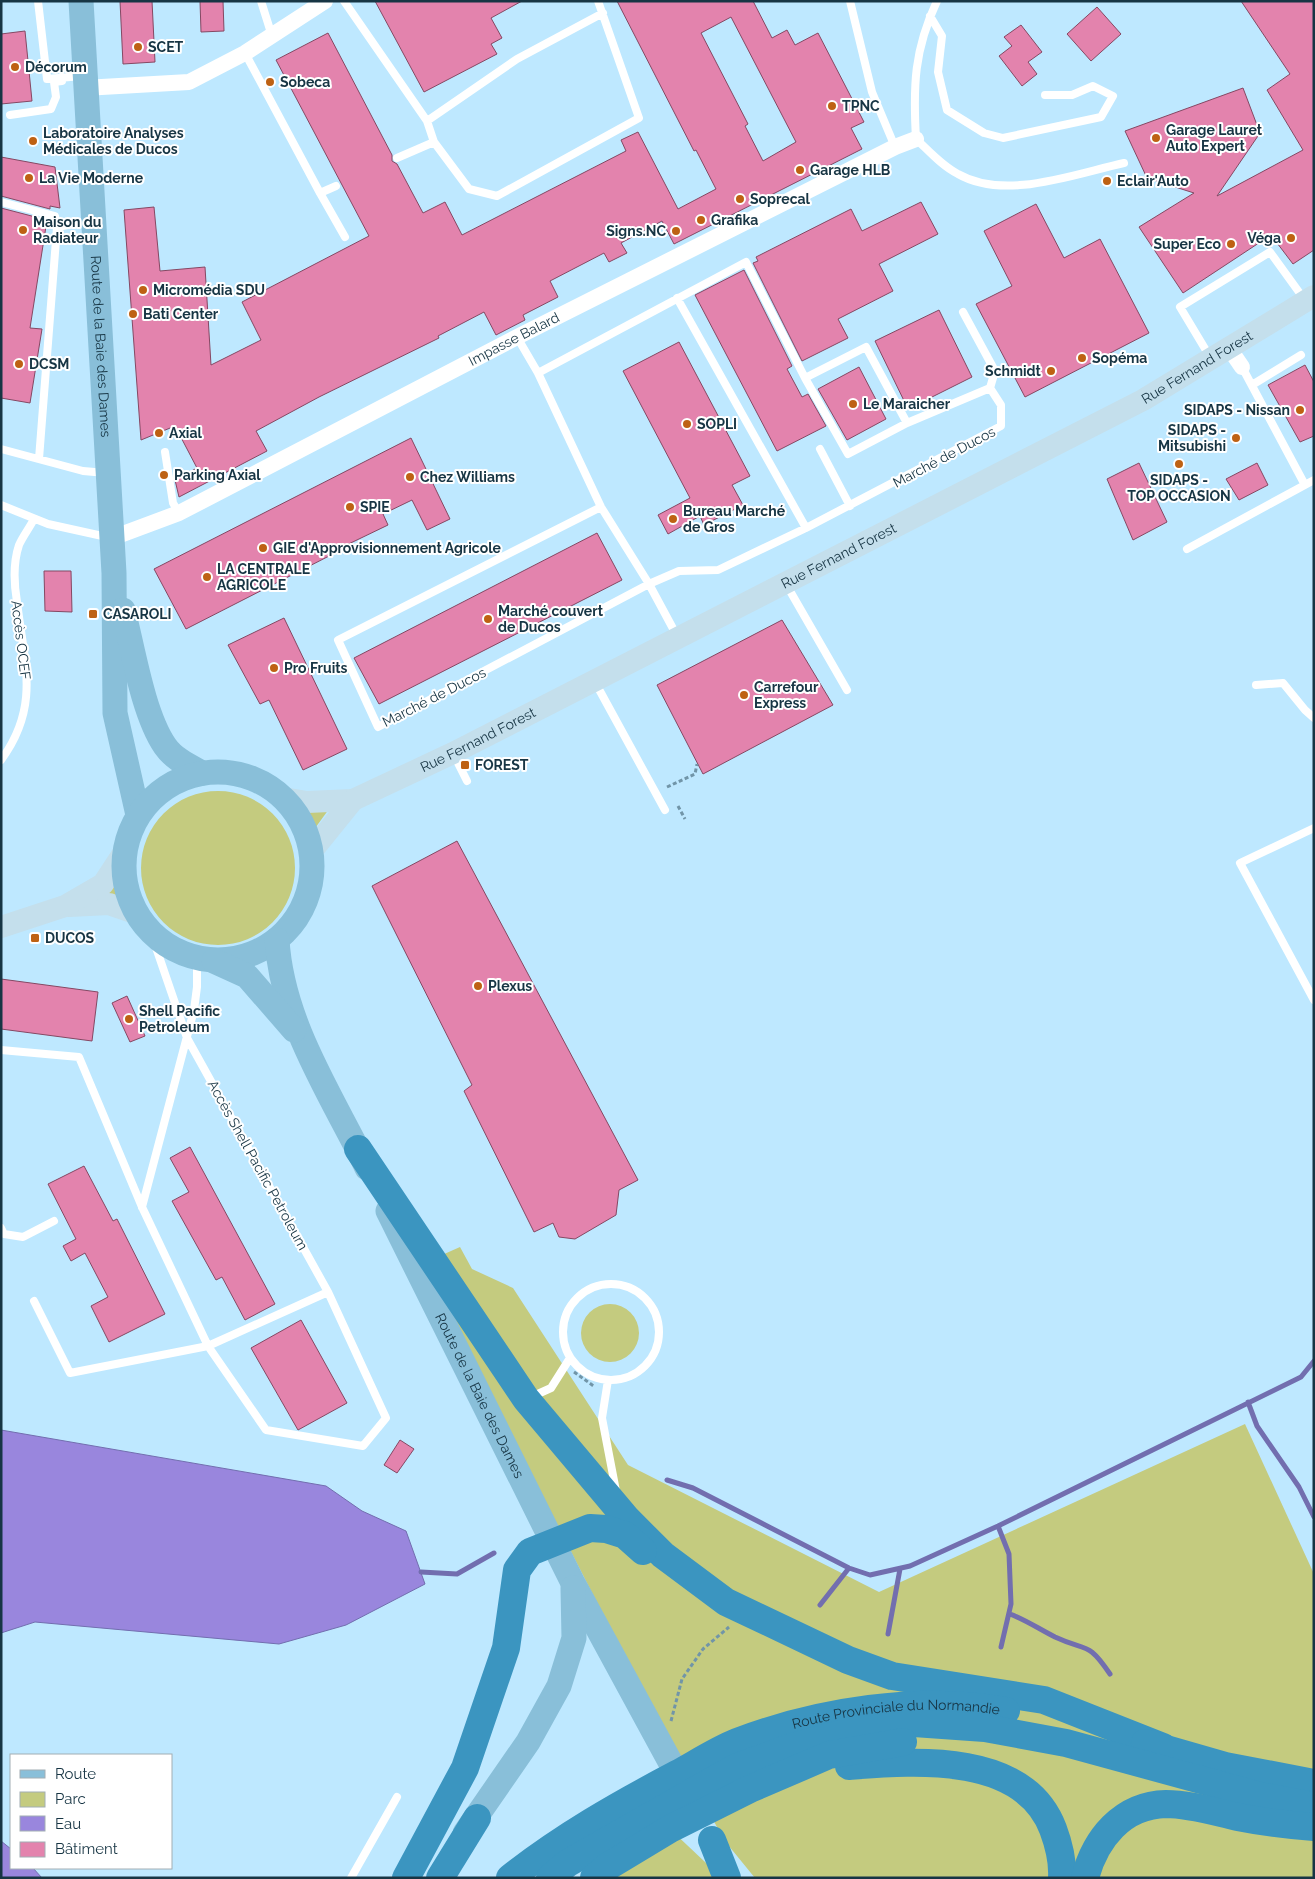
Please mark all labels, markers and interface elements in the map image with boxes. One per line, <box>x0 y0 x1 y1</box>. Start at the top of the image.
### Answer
place label: SCET <box>148 39 184 55</box>
marker: SCET <box>132 41 144 53</box>
place label: Décorum <box>25 59 87 75</box>
marker: Décorum <box>9 61 21 73</box>
place label: Sobeca <box>280 74 330 90</box>
marker: Sobeca <box>264 76 276 88</box>
place label: TPNC <box>842 98 880 114</box>
marker: TPNC <box>826 100 838 112</box>
place label: Garage Lauret Auto Expert <box>1166 122 1263 154</box>
place label: Laboratoire Analyses Médicales de Ducos <box>43 125 184 157</box>
marker: Garage Lauret Auto Expert <box>1150 132 1162 144</box>
marker: Laboratoire Analyses Médicales de Ducos <box>27 135 39 147</box>
place label: Garage HLB <box>810 162 891 178</box>
marker: Garage HLB <box>794 164 806 176</box>
place label: La Vie Moderne <box>39 170 144 186</box>
marker: La Vie Moderne <box>23 172 35 184</box>
place label: Eclair'Auto <box>1117 173 1189 189</box>
marker: Eclair'Auto <box>1101 175 1113 187</box>
place label: Soprecal <box>750 191 811 207</box>
marker: Soprecal <box>734 193 746 205</box>
place label: Grafika <box>711 212 758 228</box>
place label: Maison du Radiateur <box>33 214 102 246</box>
marker: Grafika <box>695 214 707 226</box>
place label: Signs.NC <box>606 223 666 239</box>
marker: Maison du Radiateur <box>17 224 29 236</box>
marker: Signs.NC <box>670 225 682 237</box>
place label: Véga <box>1247 230 1281 246</box>
marker: Véga <box>1285 232 1297 244</box>
place label: Super Eco <box>1153 236 1222 252</box>
marker: Super Eco <box>1225 238 1237 250</box>
street label: Route de la Baie des Dames <box>88 255 114 438</box>
place label: Micromédia SDU <box>153 282 265 298</box>
marker: Micromédia SDU <box>137 284 149 296</box>
place label: Bati Center <box>143 306 219 322</box>
marker: Bati Center <box>127 308 139 320</box>
street label: Impasse Balard <box>466 309 562 369</box>
street label: Rue Fernand Forest <box>1139 327 1256 407</box>
place label: Sopéma <box>1092 350 1147 366</box>
marker: Sopéma <box>1076 352 1088 364</box>
place label: DCSM <box>29 356 69 372</box>
marker: DCSM <box>13 358 25 370</box>
place label: Schmidt <box>985 363 1042 379</box>
marker: Schmidt <box>1045 365 1057 377</box>
place label: Le Maraicher <box>863 396 951 412</box>
marker: Le Maraicher <box>847 398 859 410</box>
place label: SIDAPS - Nissan <box>1184 402 1290 418</box>
marker: SIDAPS - Nissan <box>1294 404 1306 416</box>
place label: SOPLI <box>697 416 737 432</box>
marker: SOPLI <box>681 418 693 430</box>
place label: SIDAPS - Mitsubishi <box>1158 422 1226 454</box>
street label: Marché de Ducos <box>890 423 998 491</box>
place label: Axial <box>169 425 202 441</box>
marker: Axial <box>153 427 165 439</box>
marker: SIDAPS - Mitsubishi <box>1230 432 1242 444</box>
marker: SIDAPS - TOP OCCASION <box>1173 458 1185 470</box>
place label: Parking Axial <box>174 467 261 483</box>
marker: Parking Axial <box>158 469 170 481</box>
place label: Chez Williams <box>420 469 515 485</box>
marker: Chez Williams <box>404 471 416 483</box>
place label: SIDAPS - TOP OCCASION <box>1127 472 1231 504</box>
place label: SPIE <box>360 499 390 515</box>
marker: SPIE <box>344 501 356 513</box>
place label: Bureau Marché de Gros <box>683 503 786 535</box>
marker: Bureau Marché de Gros <box>667 513 679 525</box>
street label: Rue Fernand Forest <box>778 520 899 592</box>
place label: GIE d'Approvisionnement Agricole <box>273 540 502 556</box>
marker: GIE d'Approvisionnement Agricole <box>257 542 269 554</box>
place label: LA CENTRALE AGRICOLE <box>217 561 310 593</box>
marker: LA CENTRALE AGRICOLE <box>201 571 213 583</box>
street label: Accès OCEF <box>8 599 34 681</box>
place label: Marché couvert de Ducos <box>498 603 604 635</box>
place label: CASAROLI <box>103 606 172 622</box>
marker: CASAROLI <box>87 608 99 620</box>
marker: Marché couvert de Ducos <box>482 613 494 625</box>
place label: Pro Fruits <box>284 660 348 676</box>
marker: Pro Fruits <box>268 662 280 674</box>
street label: Marché de Ducos <box>380 664 488 730</box>
place label: Carrefour Express <box>754 679 819 711</box>
marker: Carrefour Express <box>738 689 750 701</box>
street label: Rue Fernand Forest <box>418 704 538 775</box>
place label: FOREST <box>475 757 529 773</box>
marker: FOREST <box>459 759 471 771</box>
place label: DUCOS <box>45 930 95 946</box>
marker: DUCOS <box>29 932 41 944</box>
place label: Plexus <box>488 978 532 994</box>
marker: Plexus <box>472 980 484 992</box>
place label: Shell Pacific Petroleum <box>139 1003 220 1035</box>
marker: Shell Pacific Petroleum <box>123 1013 135 1025</box>
street label: Accès Shell Pacific Petroleum <box>205 1077 311 1253</box>
street label: Route de la Baie des Dames <box>432 1310 528 1481</box>
street label: Route Provinciale du Normandie <box>790 1697 1001 1732</box>
legend <box>10 1754 172 1869</box>
text: Route <box>55 1765 96 1783</box>
text: Parc <box>55 1790 86 1808</box>
text: Eau <box>55 1815 81 1833</box>
text: Bâtiment <box>55 1840 118 1858</box>

